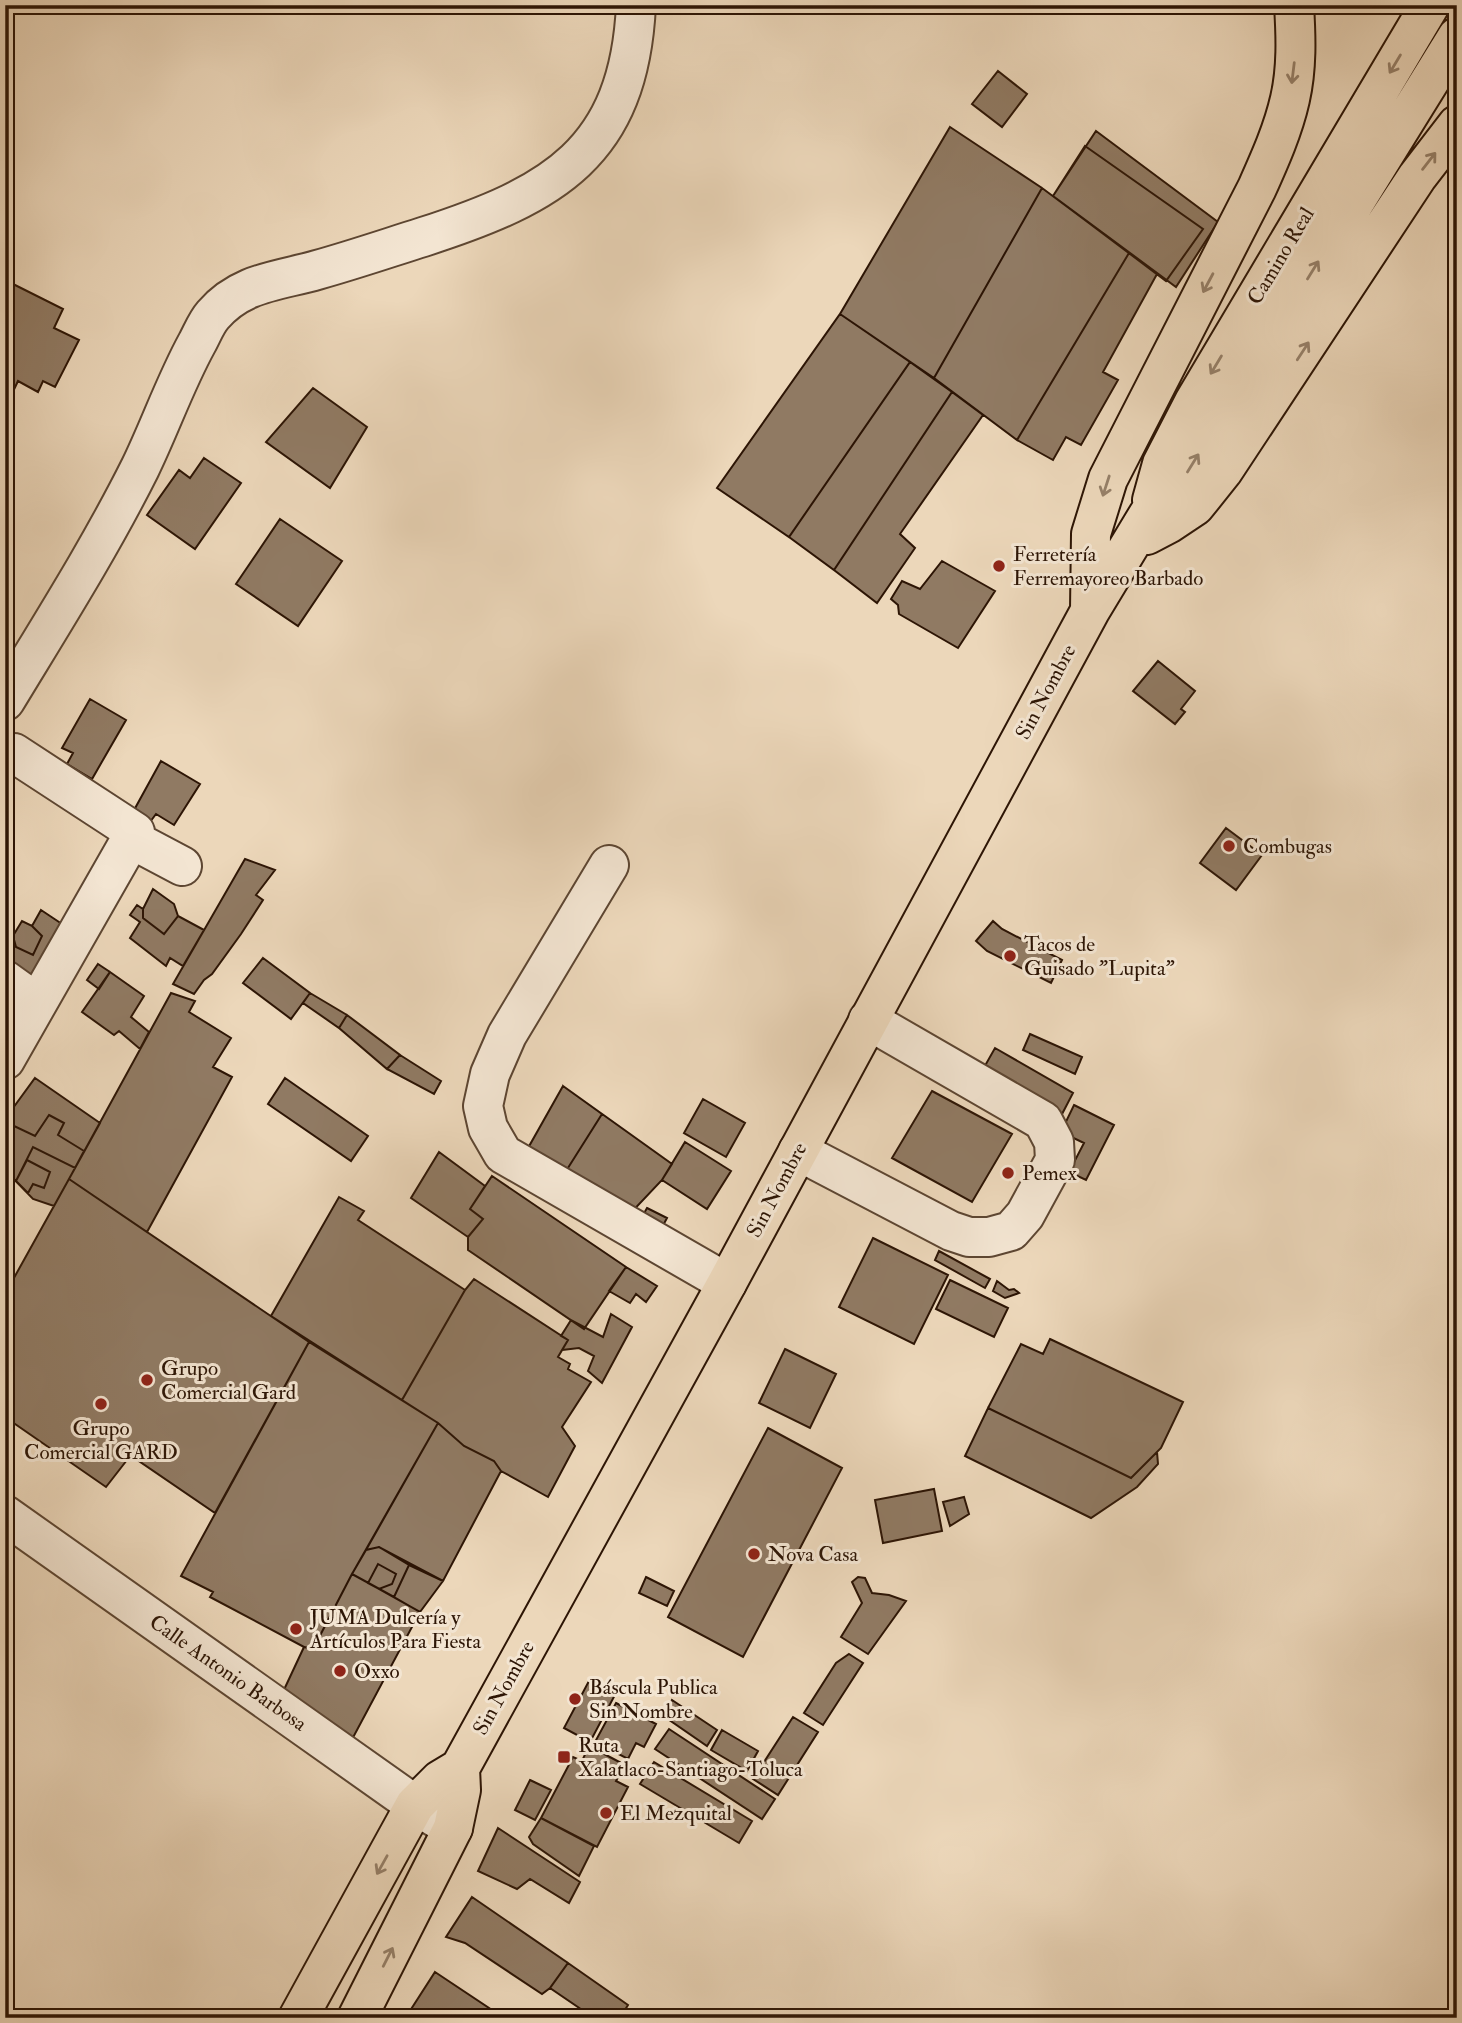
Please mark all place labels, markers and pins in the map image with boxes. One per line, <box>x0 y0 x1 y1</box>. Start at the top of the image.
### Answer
place label: Ferretería Ferremayoreo Barbado <box>1013 541 1203 592</box>
marker: Ferretería Ferremayoreo Barbado <box>991 558 1007 574</box>
place label: Combugas <box>1243 833 1332 860</box>
marker: Combugas <box>1221 838 1237 854</box>
place label: Tacos de Guisado "Lupita" <box>1024 931 1175 982</box>
marker: Tacos de Guisado "Lupita" <box>1002 948 1018 964</box>
place label: Pemex <box>1022 1160 1078 1187</box>
marker: Pemex <box>1000 1165 1016 1181</box>
place label: Grupo Comercial Gard <box>161 1355 297 1406</box>
marker: Grupo Comercial Gard <box>139 1372 155 1388</box>
marker: Grupo Comercial GARD <box>93 1396 109 1412</box>
place label: Grupo Comercial GARD <box>24 1415 178 1466</box>
place label: Nova Casa <box>768 1541 858 1568</box>
marker: Nova Casa <box>746 1546 762 1562</box>
place label: JUMA Dulcería y Artículos Para Fiesta <box>309 1604 481 1655</box>
marker: JUMA Dulcería y Artículos Para Fiesta <box>288 1621 304 1637</box>
place label: Oxxo <box>354 1658 400 1685</box>
marker: Oxxo <box>332 1663 348 1679</box>
place label: Báscula Publica Sin Nombre <box>589 1674 718 1725</box>
marker: Báscula Publica Sin Nombre <box>567 1691 583 1707</box>
place label: Ruta Xalatlaco-Santiago-Toluca <box>578 1732 803 1783</box>
marker: Ruta Xalatlaco-Santiago-Toluca <box>556 1749 572 1765</box>
place label: El Mezquital <box>620 1800 733 1827</box>
marker: El Mezquital <box>598 1805 614 1821</box>

